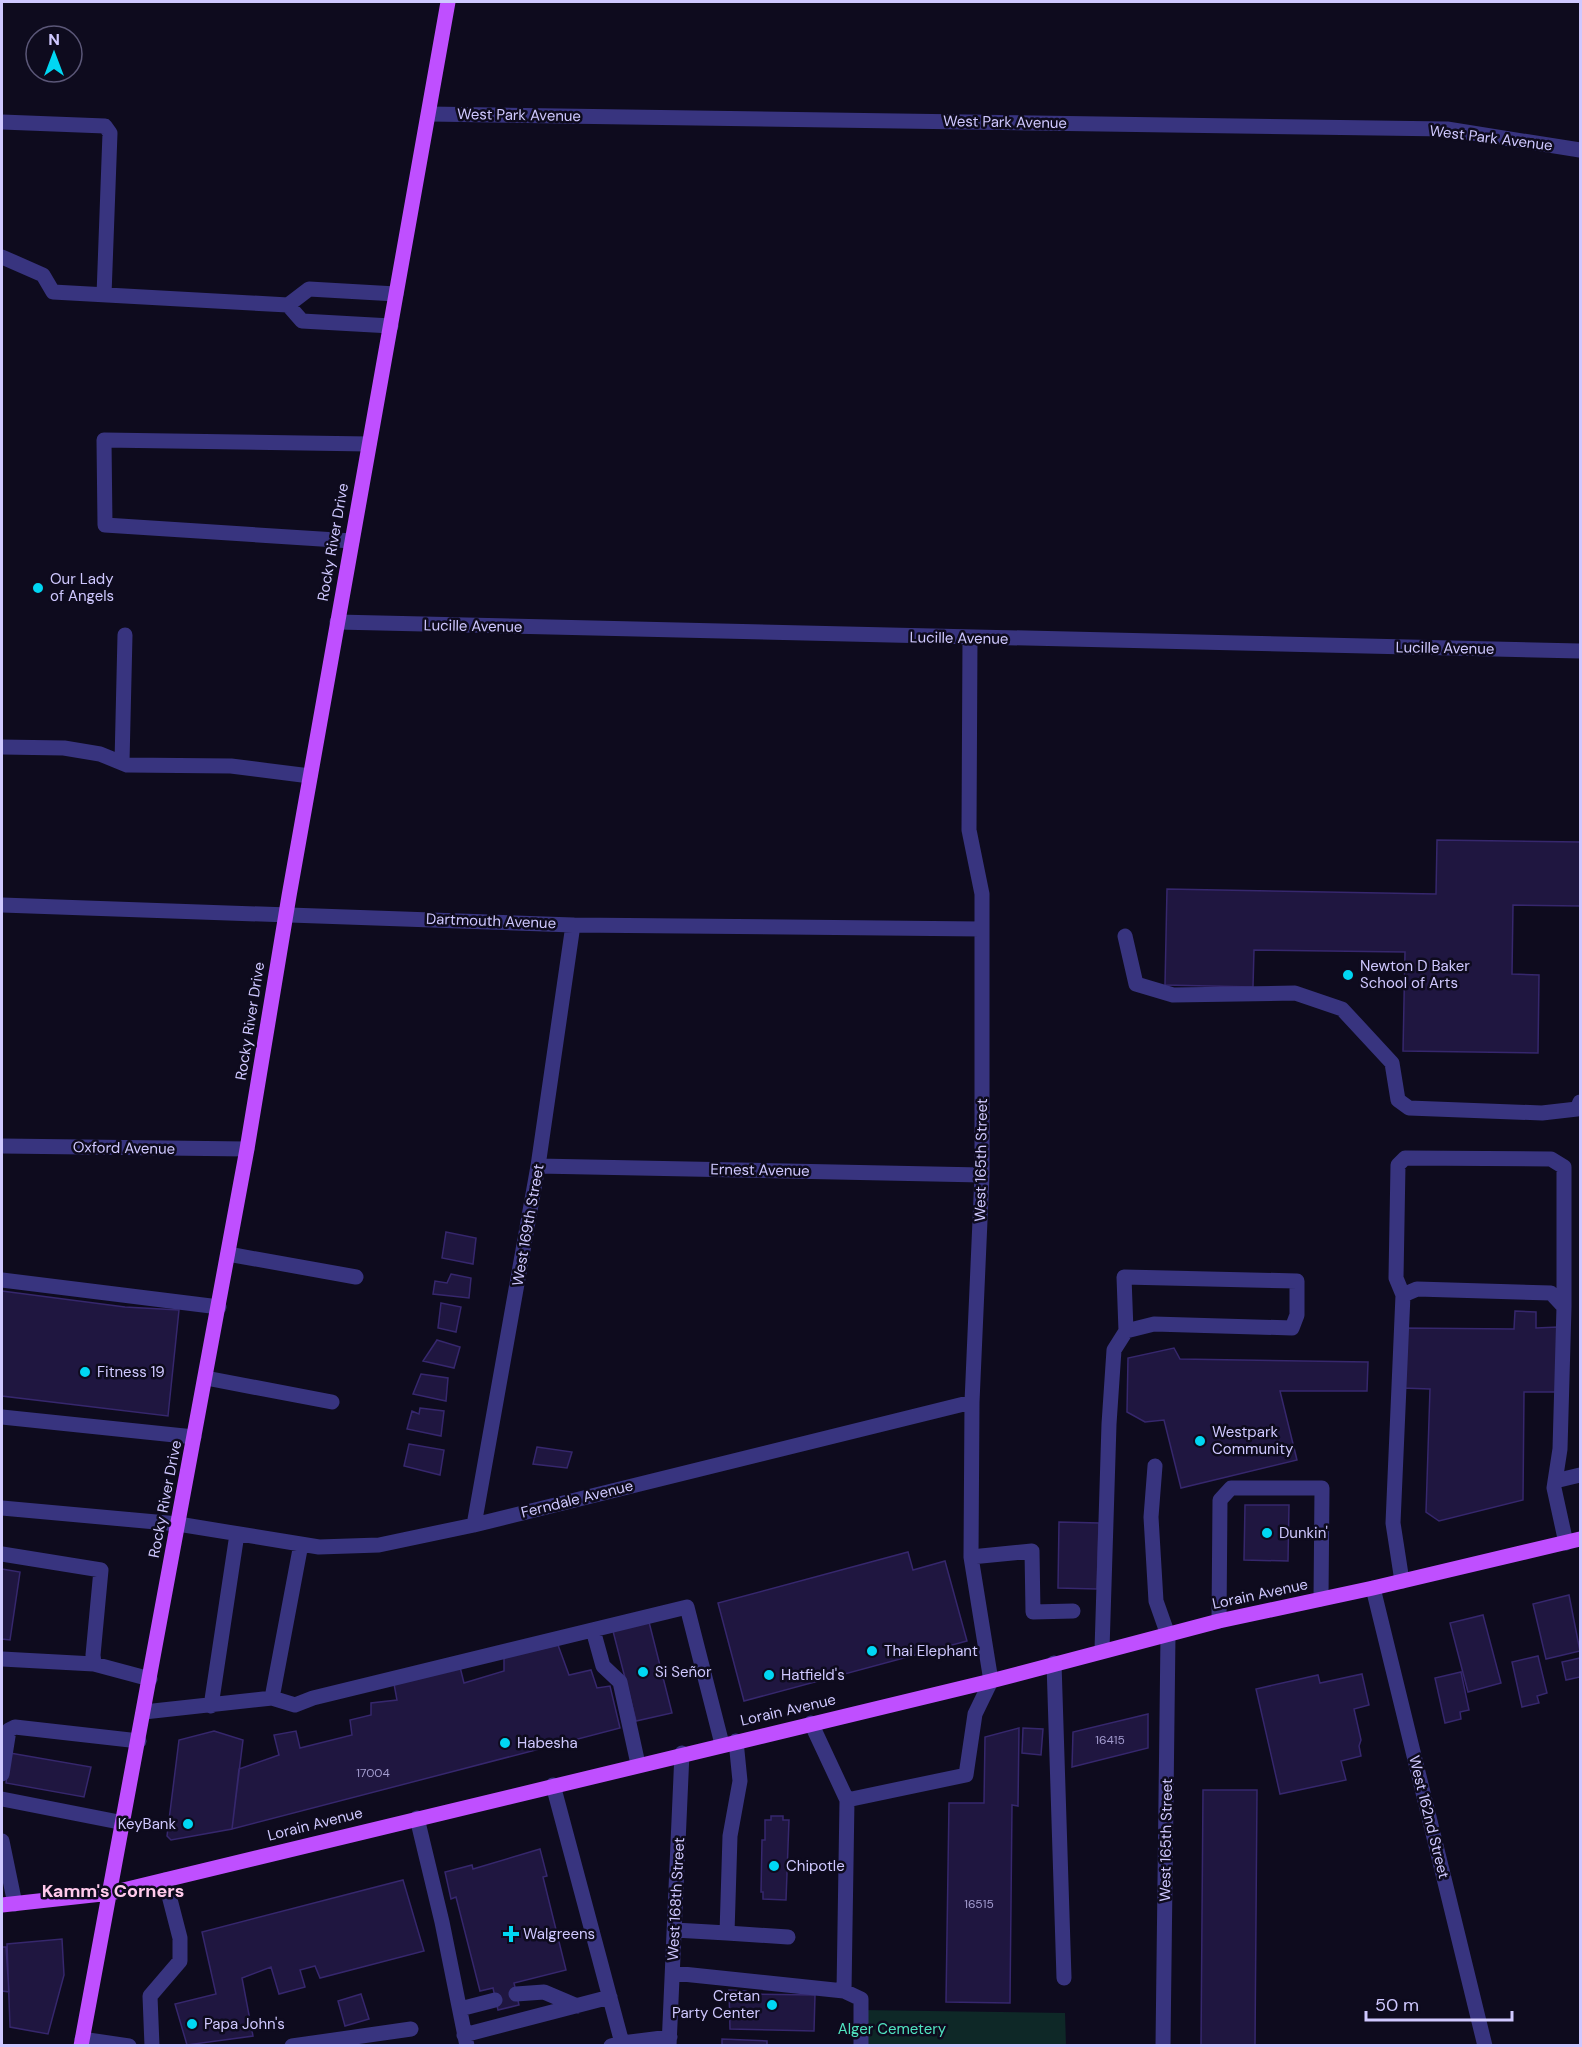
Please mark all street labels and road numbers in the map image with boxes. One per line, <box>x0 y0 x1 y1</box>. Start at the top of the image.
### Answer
street label: West Park Avenue <box>457 104 581 126</box>
street label: West Park Avenue <box>943 111 1067 133</box>
street label: West Park Avenue <box>1428 121 1554 155</box>
street label: Rocky River Drive <box>313 481 353 603</box>
street label: Lucille Avenue <box>423 615 523 637</box>
street label: Lucille Avenue <box>909 627 1009 649</box>
street label: Lucille Avenue <box>1395 637 1495 659</box>
street label: Dartmouth Avenue <box>426 909 556 933</box>
street label: Rocky River Drive <box>231 960 269 1082</box>
street label: West 165th Street <box>970 1098 992 1222</box>
street label: Oxford Avenue <box>73 1137 175 1159</box>
street label: Ernest Avenue <box>710 1159 810 1181</box>
street label: West 169th Street <box>507 1162 549 1288</box>
street label: Rocky River Drive <box>144 1438 186 1560</box>
street label: Ferndale Avenue <box>519 1475 635 1523</box>
street label: Lorain Avenue <box>1210 1574 1310 1614</box>
street label: Lorain Avenue <box>738 1689 838 1731</box>
street label: West 162nd Street <box>1404 1753 1454 1881</box>
street label: West 165th Street <box>1155 1778 1177 1902</box>
street label: Lorain Avenue <box>265 1803 365 1845</box>
street label: West 168th Street <box>663 1837 689 1961</box>

